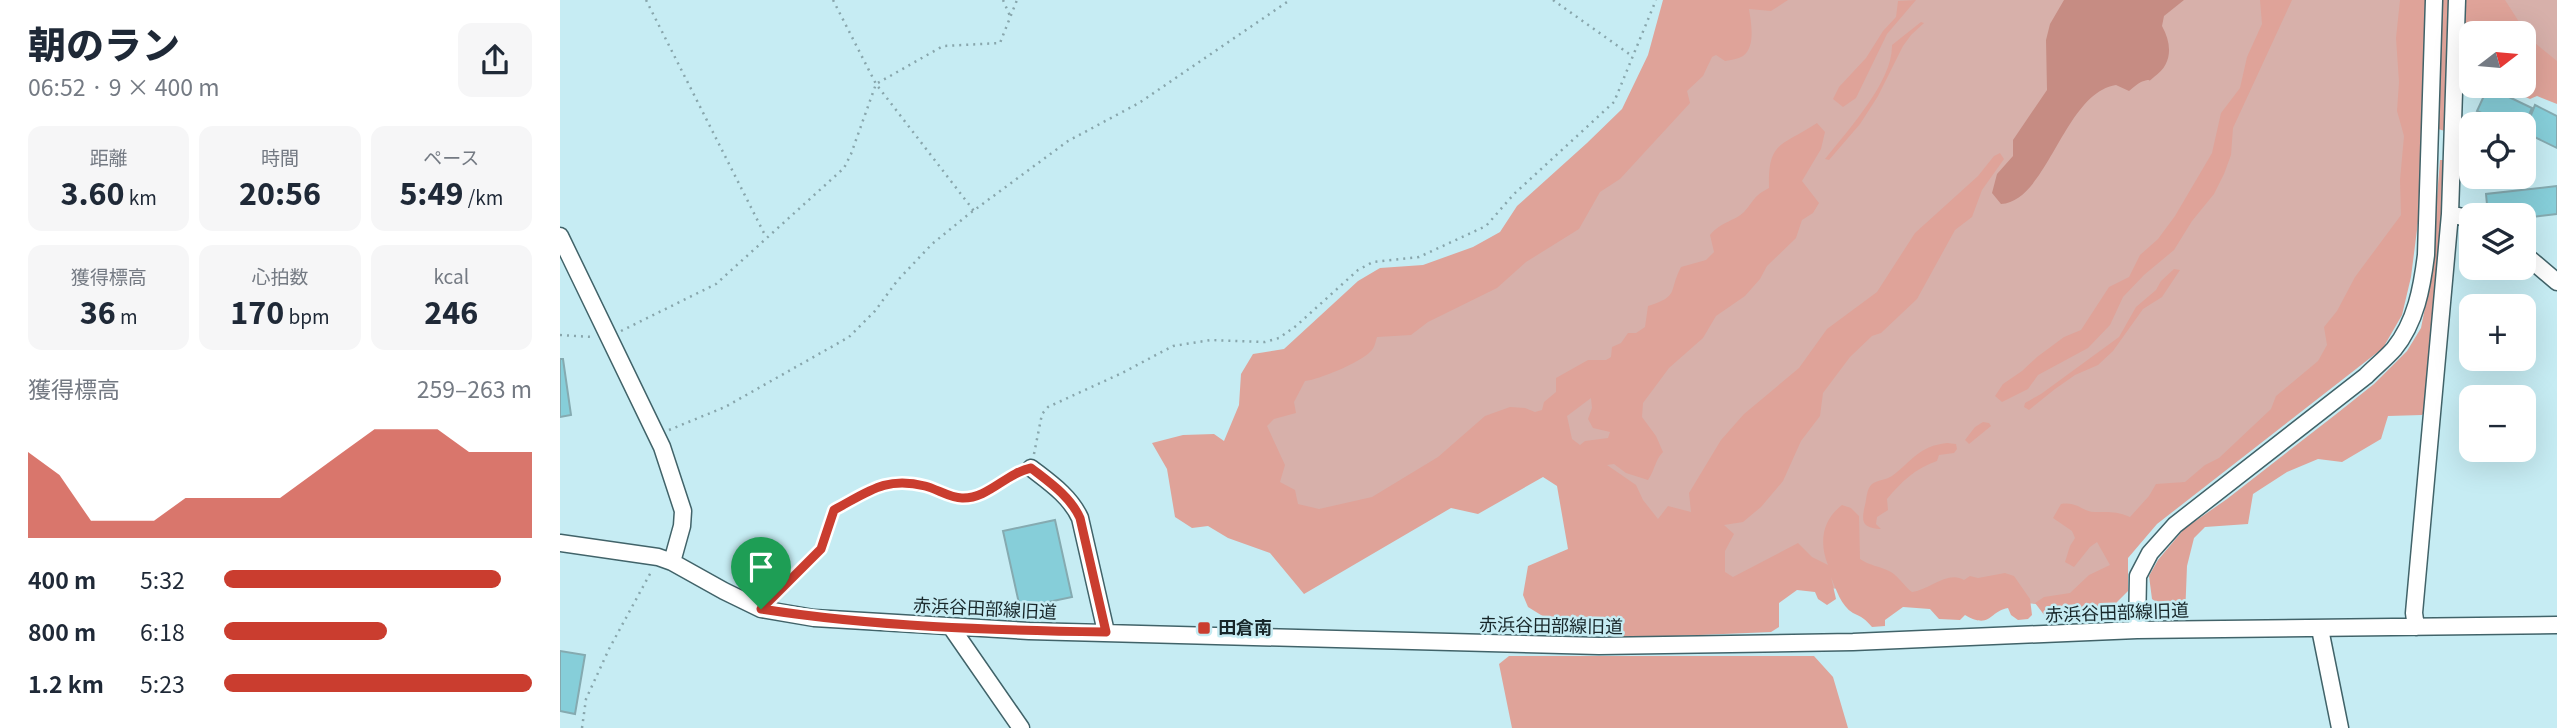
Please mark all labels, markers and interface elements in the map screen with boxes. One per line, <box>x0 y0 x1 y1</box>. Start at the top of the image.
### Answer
text: 朝のラン <box>28 15 180 70</box>
north arrow <box>2459 21 2536 98</box>
map controls <box>2459 21 2536 462</box>
button: share <box>458 23 532 97</box>
text: 06:52 · 9 × 400 m <box>28 69 219 103</box>
button: locate <box>2459 112 2536 189</box>
text: 距離 <box>90 143 128 170</box>
text: 時間 <box>261 143 299 170</box>
text: ペース <box>423 143 479 170</box>
text: 3.60 <box>60 170 125 214</box>
text: 20:56 <box>239 170 321 214</box>
text: 5:49 <box>399 170 463 214</box>
text: km <box>125 183 157 210</box>
text: /km <box>463 183 503 210</box>
button: layers <box>2459 203 2536 280</box>
text: 獲得標高 <box>71 262 147 289</box>
text: 心拍数 <box>251 262 309 289</box>
text: kcal <box>434 262 469 289</box>
text: 36 <box>80 289 116 333</box>
text: 170 <box>230 289 284 333</box>
text: 246 <box>424 289 478 333</box>
button: + <box>2459 294 2536 371</box>
text: m <box>116 302 138 329</box>
text: bpm <box>284 302 330 329</box>
text: 獲得標高 <box>28 371 120 405</box>
text: 259–263 m <box>417 371 532 405</box>
button: − <box>2459 385 2536 462</box>
pin <box>731 537 791 609</box>
icon: arrive <box>742 548 780 586</box>
text: 400 m <box>28 562 96 596</box>
text: 5:32 <box>140 562 185 596</box>
street label: 赤浜谷田部線旧道 <box>913 590 1058 624</box>
street label: 赤浜谷田部線旧道 <box>2045 595 2189 627</box>
street label: 赤浜谷田部線旧道 <box>1479 610 1623 638</box>
place label: 田倉南 <box>1218 613 1272 639</box>
text: 800 m <box>28 614 96 648</box>
text: 6:18 <box>140 614 185 648</box>
marker: 田倉南 <box>1196 620 1212 636</box>
text: 1.2 km <box>28 666 104 700</box>
text: 5:23 <box>140 666 185 700</box>

